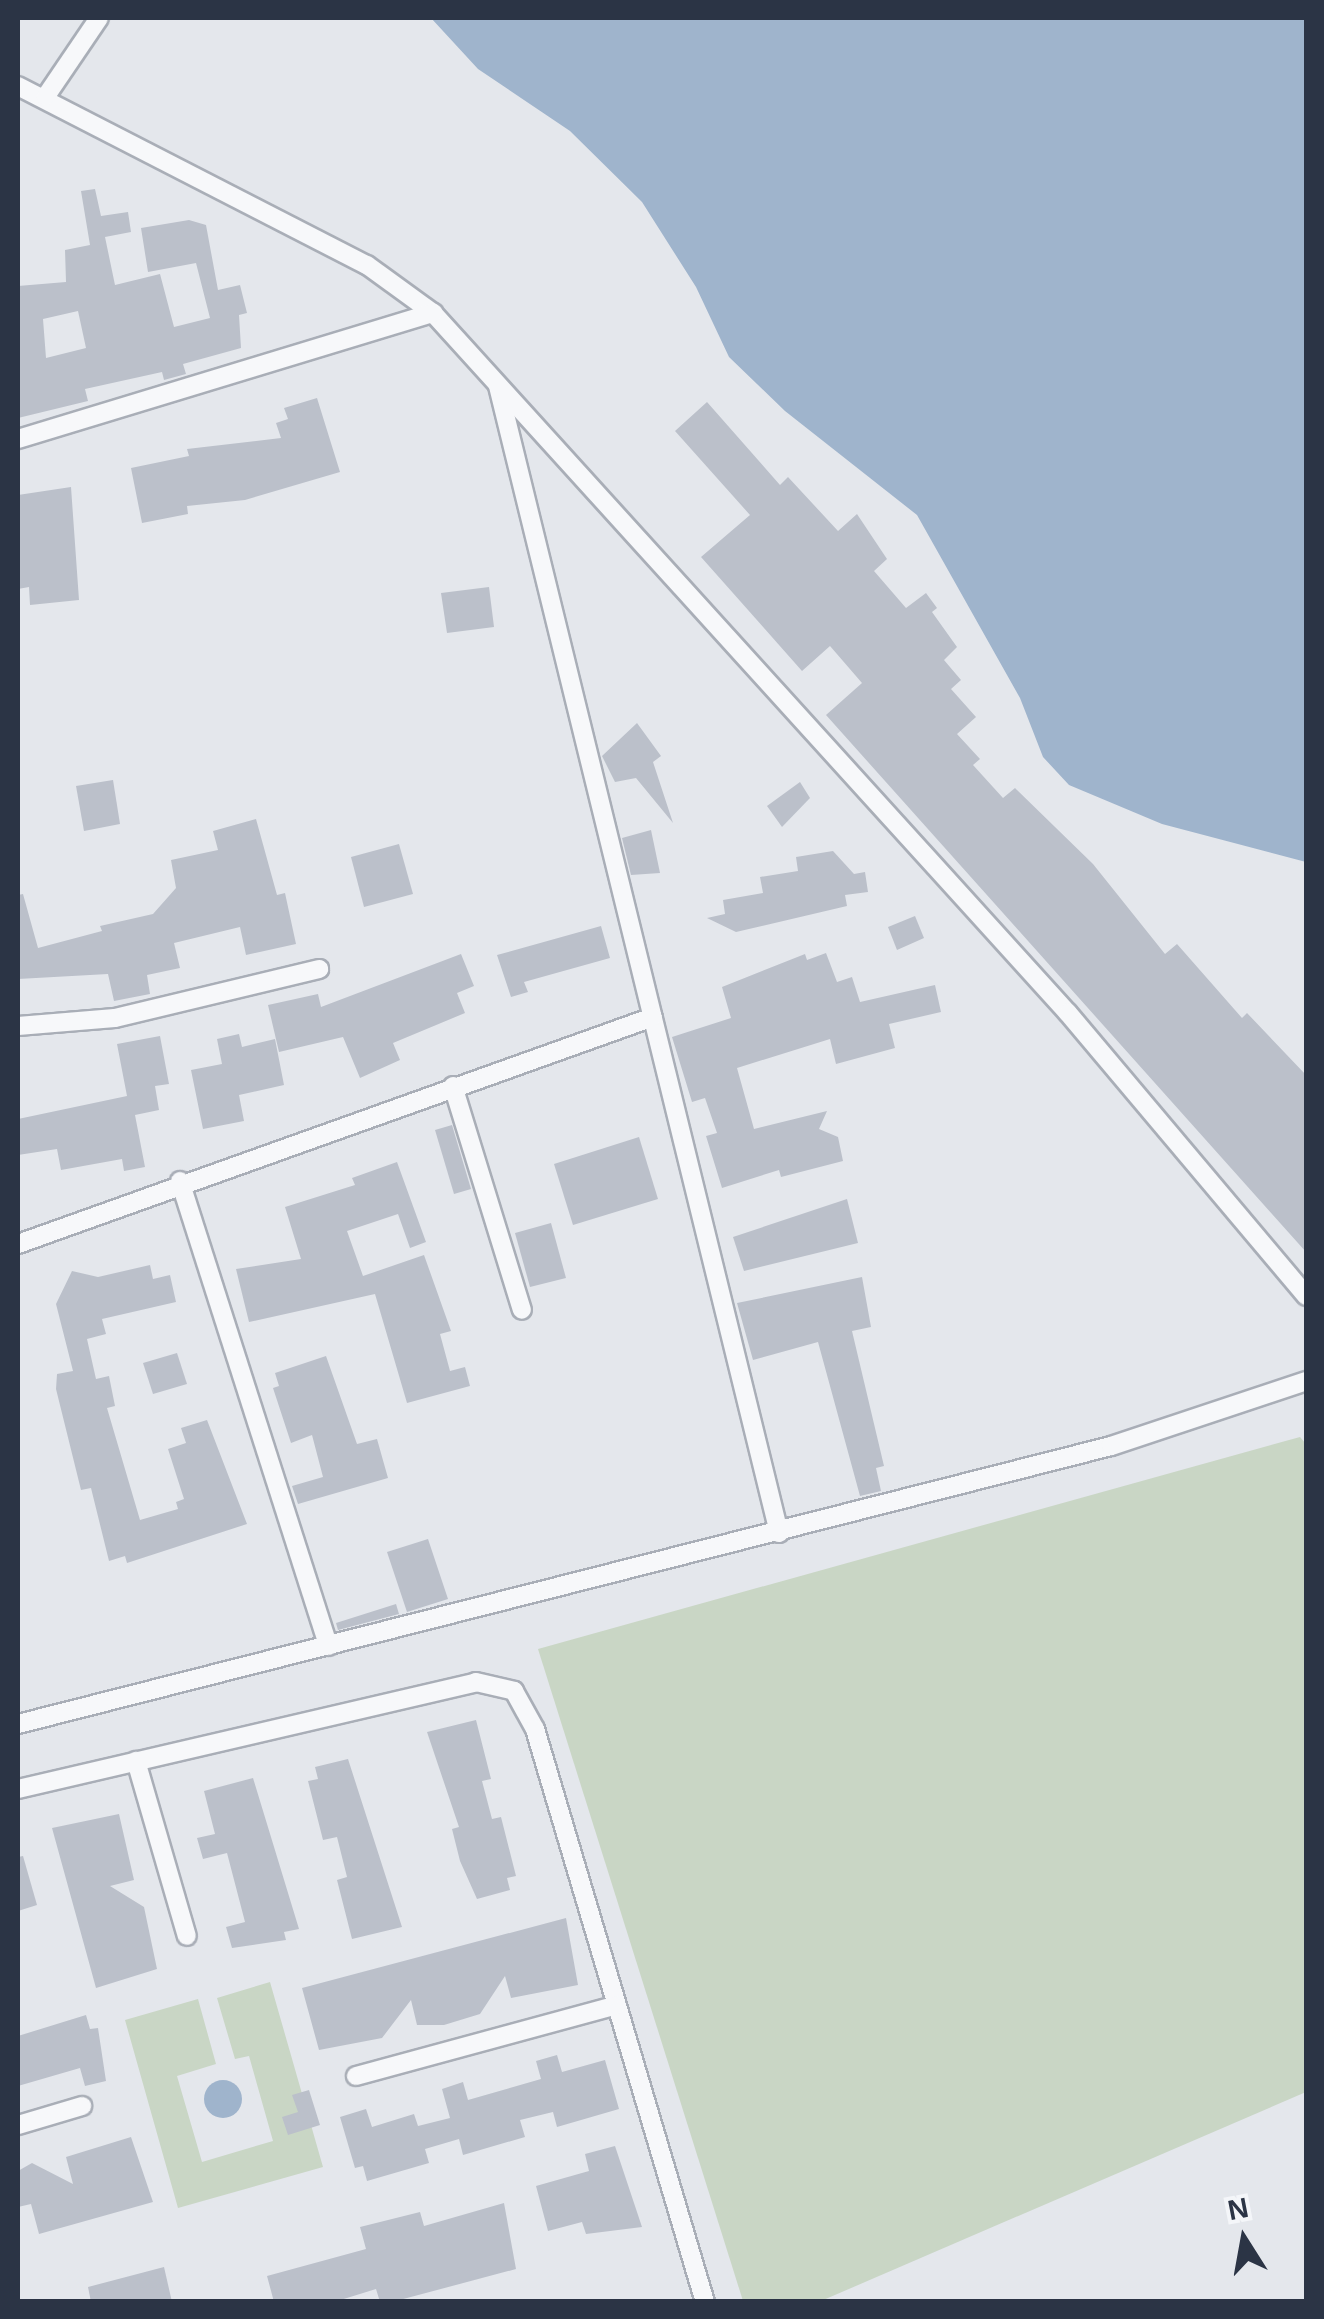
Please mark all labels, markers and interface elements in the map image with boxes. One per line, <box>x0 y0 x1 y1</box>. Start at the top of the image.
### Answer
north arrow <box>1194 2189 1294 2289</box>
text: N <box>1225 2192 1251 2226</box>

